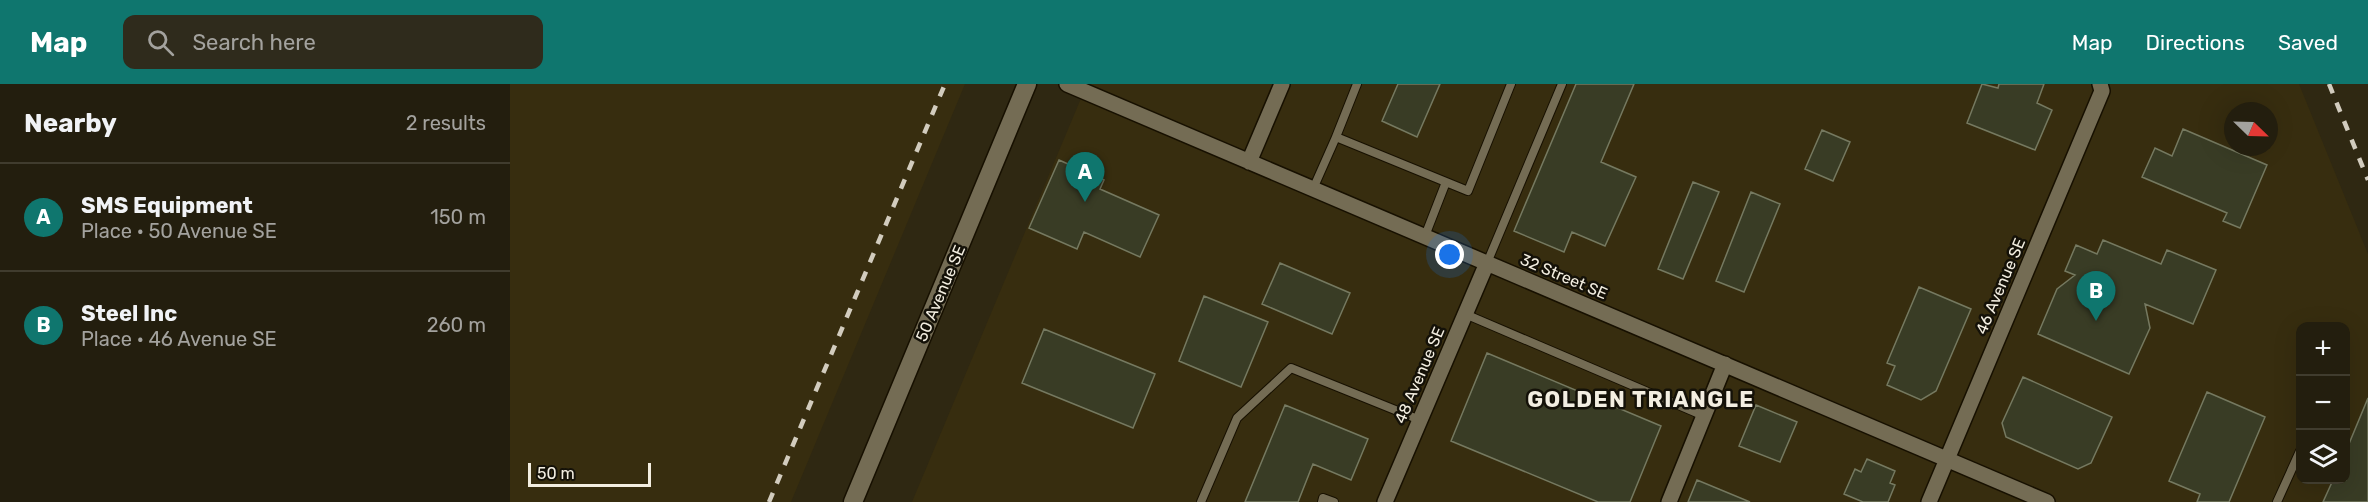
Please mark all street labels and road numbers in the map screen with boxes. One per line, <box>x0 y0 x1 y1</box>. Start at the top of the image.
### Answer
street label: 46 Avenue SE <box>1972 235 2029 337</box>
street label: 50 Avenue SE <box>912 242 969 344</box>
street label: 32 Street SE <box>1517 250 1610 303</box>
street label: 48 Avenue SE <box>1391 324 1448 426</box>

